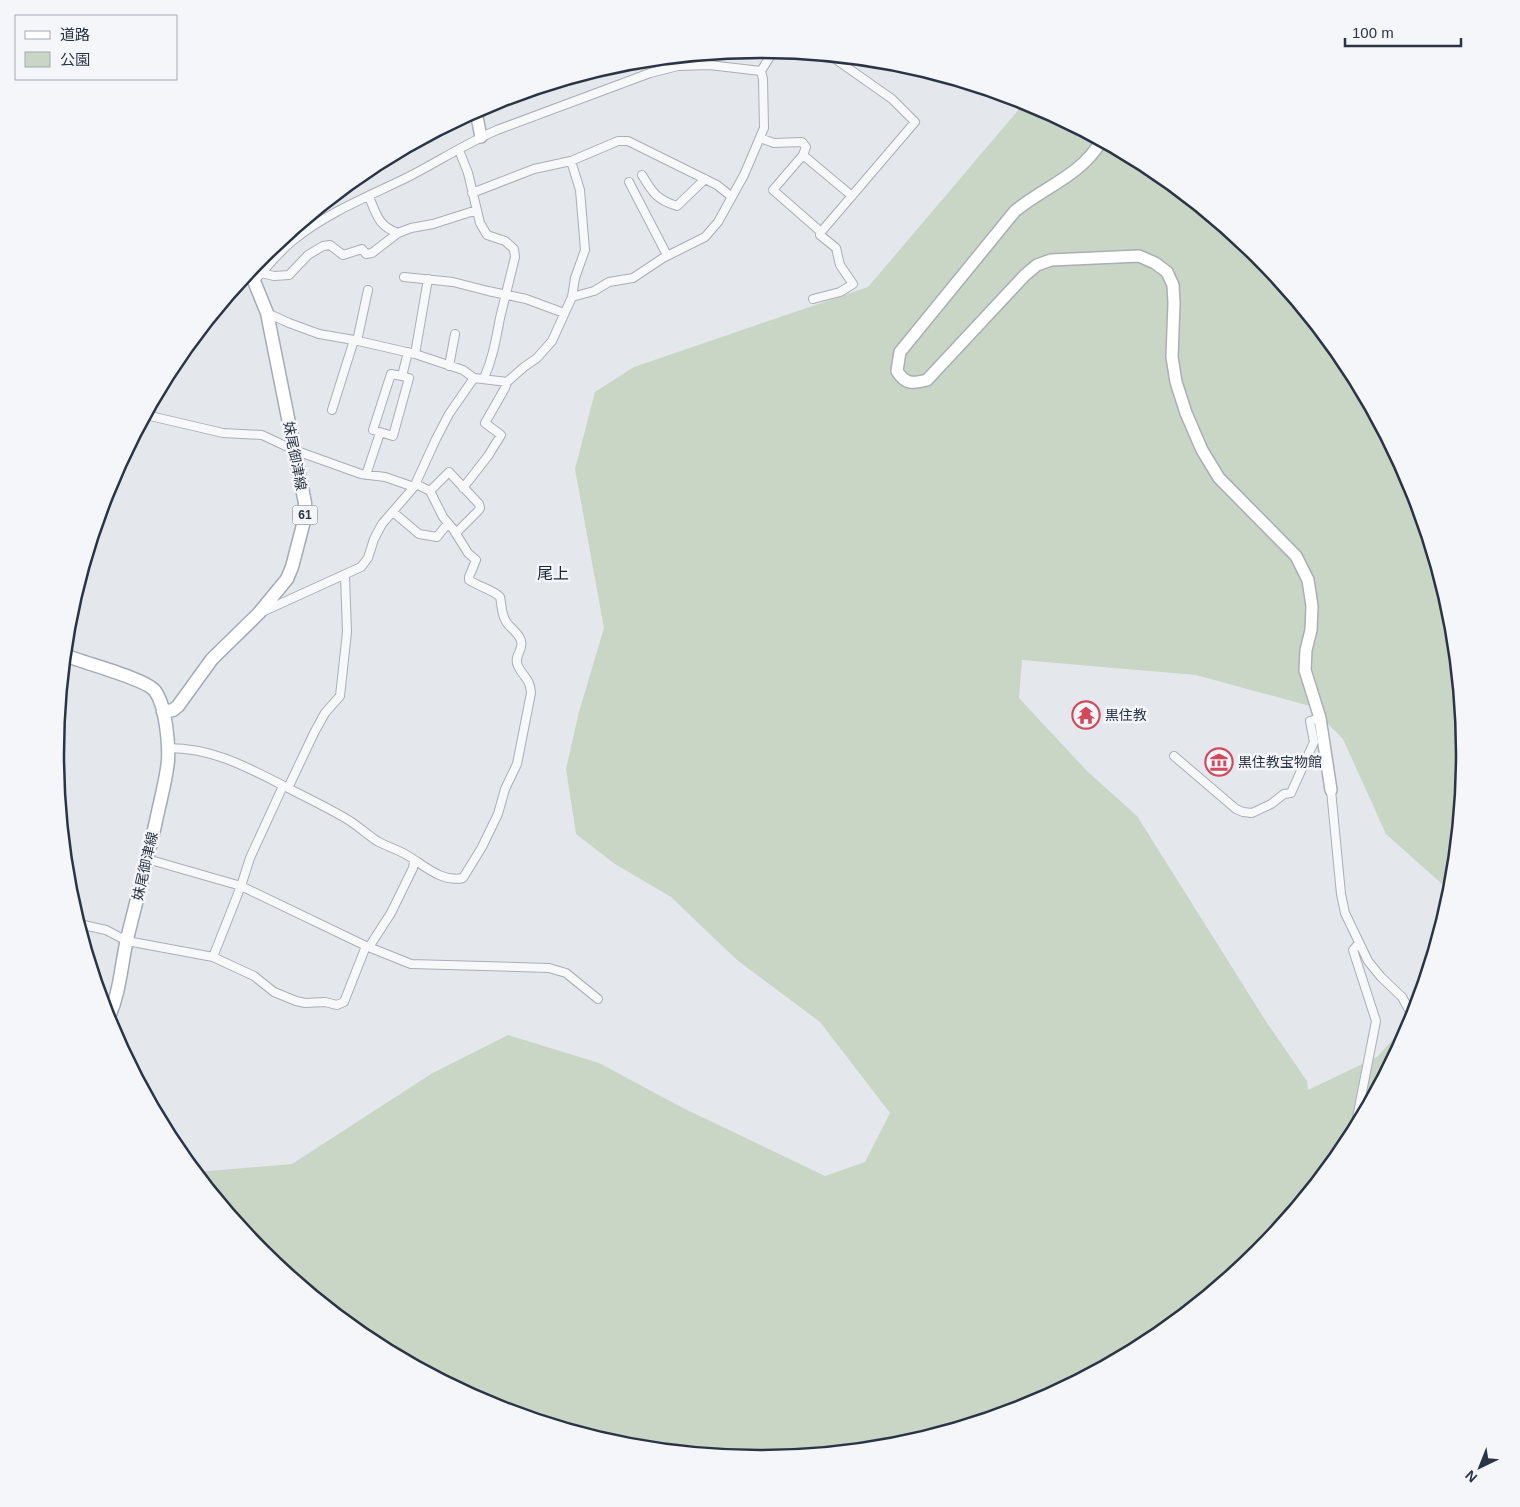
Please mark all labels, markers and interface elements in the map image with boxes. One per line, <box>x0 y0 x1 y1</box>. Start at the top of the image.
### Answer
legend <box>15 15 178 80</box>
scale bar <box>1345 15 1461 47</box>
text: 100 m <box>1352 24 1394 41</box>
text: 道路 <box>60 26 90 43</box>
text: 公園 <box>60 51 90 68</box>
street label: 妹尾御津線 <box>280 420 310 492</box>
road number: 61 <box>292 506 318 524</box>
district label: 尾上 <box>537 565 569 582</box>
temple icon: 黒住教 <box>1071 700 1101 730</box>
place label: 黒住教 <box>1105 707 1147 723</box>
museum icon: 黒住教宝物館 <box>1204 747 1234 777</box>
place label: 黒住教宝物館 <box>1238 754 1322 770</box>
street label: 妹尾御津線 <box>129 830 161 902</box>
north arrow <box>1455 1442 1505 1492</box>
text: N <box>1462 1467 1480 1486</box>

